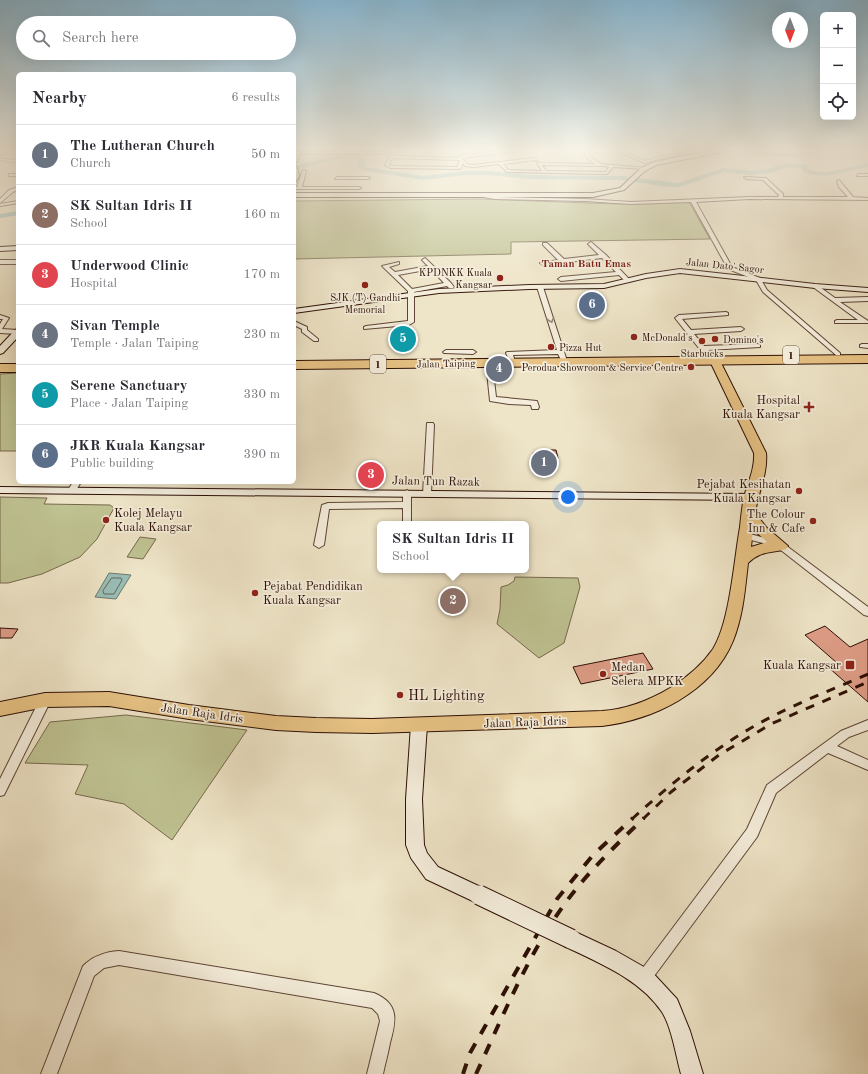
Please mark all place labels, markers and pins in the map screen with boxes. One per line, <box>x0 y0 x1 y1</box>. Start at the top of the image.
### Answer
place label: KPDNKK Kuala Kangsar <box>419 268 492 290</box>
marker: KPDNKK Kuala Kangsar <box>495 273 505 283</box>
marker: SJK (T) Gandhi Memorial <box>360 280 370 290</box>
pin: 6 <box>579 290 605 320</box>
place label: SJK (T) Gandhi Memorial <box>330 293 400 315</box>
pin: 5 <box>390 324 416 354</box>
marker: McDonald's <box>629 332 639 342</box>
place label: McDonald's <box>642 333 693 343</box>
marker: Domino's <box>710 334 720 344</box>
place label: Domino's <box>723 335 764 345</box>
marker: Starbucks <box>697 336 707 346</box>
marker: Pizza Hut <box>546 342 556 352</box>
place label: Pizza Hut <box>559 343 602 353</box>
place label: Starbucks <box>680 349 724 359</box>
pin: 4 <box>486 354 512 384</box>
marker: Perodua Showroom & Service Centre <box>686 362 696 372</box>
place label: Perodua Showroom & Service Centre <box>522 363 683 373</box>
place label: Hospital Kuala Kangsar <box>722 395 800 421</box>
marker: Hospital Kuala Kangsar <box>803 401 815 413</box>
pin: 1 <box>531 448 557 478</box>
pin: 3 <box>358 460 384 490</box>
place label: Pejabat Kesihatan Kuala Kangsar <box>696 479 792 505</box>
marker: Pejabat Kesihatan Kuala Kangsar <box>794 486 804 496</box>
place label: Kolej Melayu Kuala Kangsar <box>114 508 192 534</box>
place label: The Colour Inn & Cafe <box>747 509 805 535</box>
marker: Kolej Melayu Kuala Kangsar <box>101 515 111 525</box>
marker: The Colour Inn & Cafe <box>808 516 818 526</box>
place label: Pejabat Pendidikan Kuala Kangsar <box>263 581 363 607</box>
pin: 2 <box>440 586 466 616</box>
marker: Pejabat Pendidikan Kuala Kangsar <box>250 588 260 598</box>
marker: Kuala Kangsar <box>844 659 856 671</box>
place label: Kuala Kangsar <box>763 660 841 672</box>
place label: Medan Selera MPKK <box>611 662 683 688</box>
marker: Medan Selera MPKK <box>598 669 608 679</box>
place label: HL Lighting <box>408 689 485 703</box>
marker: HL Lighting <box>395 690 405 700</box>

